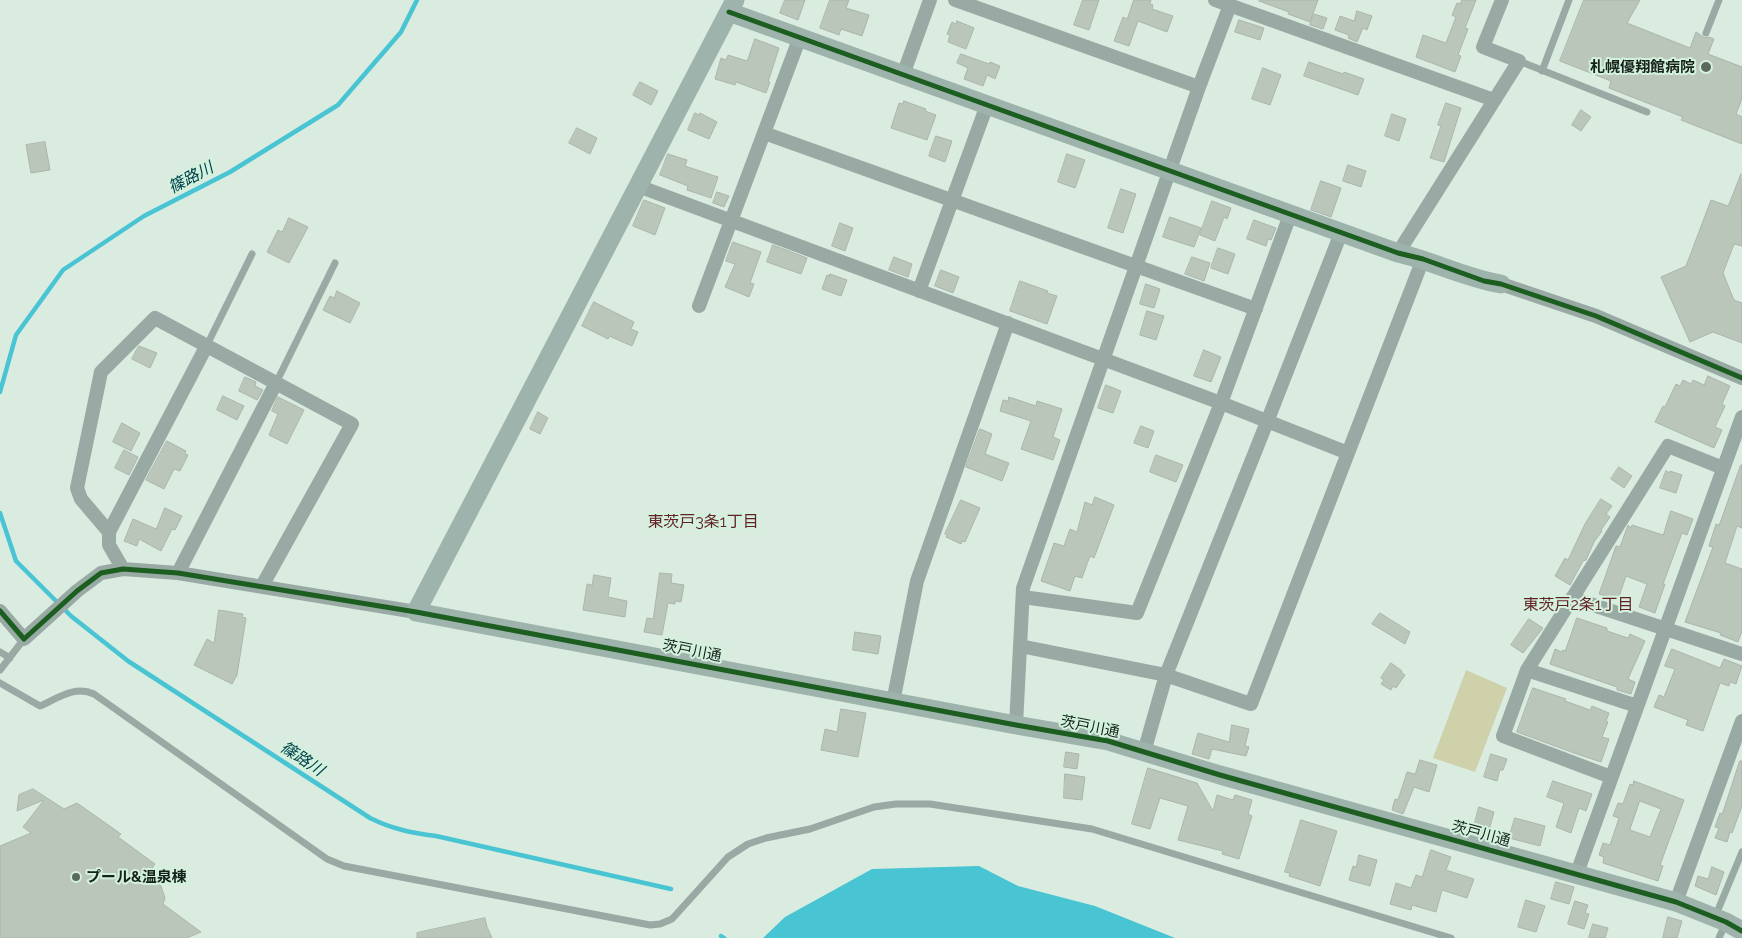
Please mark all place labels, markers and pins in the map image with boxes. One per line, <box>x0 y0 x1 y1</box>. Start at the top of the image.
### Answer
place label: 札幌優翔館病院 <box>1590 58 1695 76</box>
marker: 札幌優翔館病院 <box>1699 60 1713 74</box>
place label: プール&温泉棟 <box>86 868 187 886</box>
marker: プール&温泉棟 <box>70 871 82 883</box>

